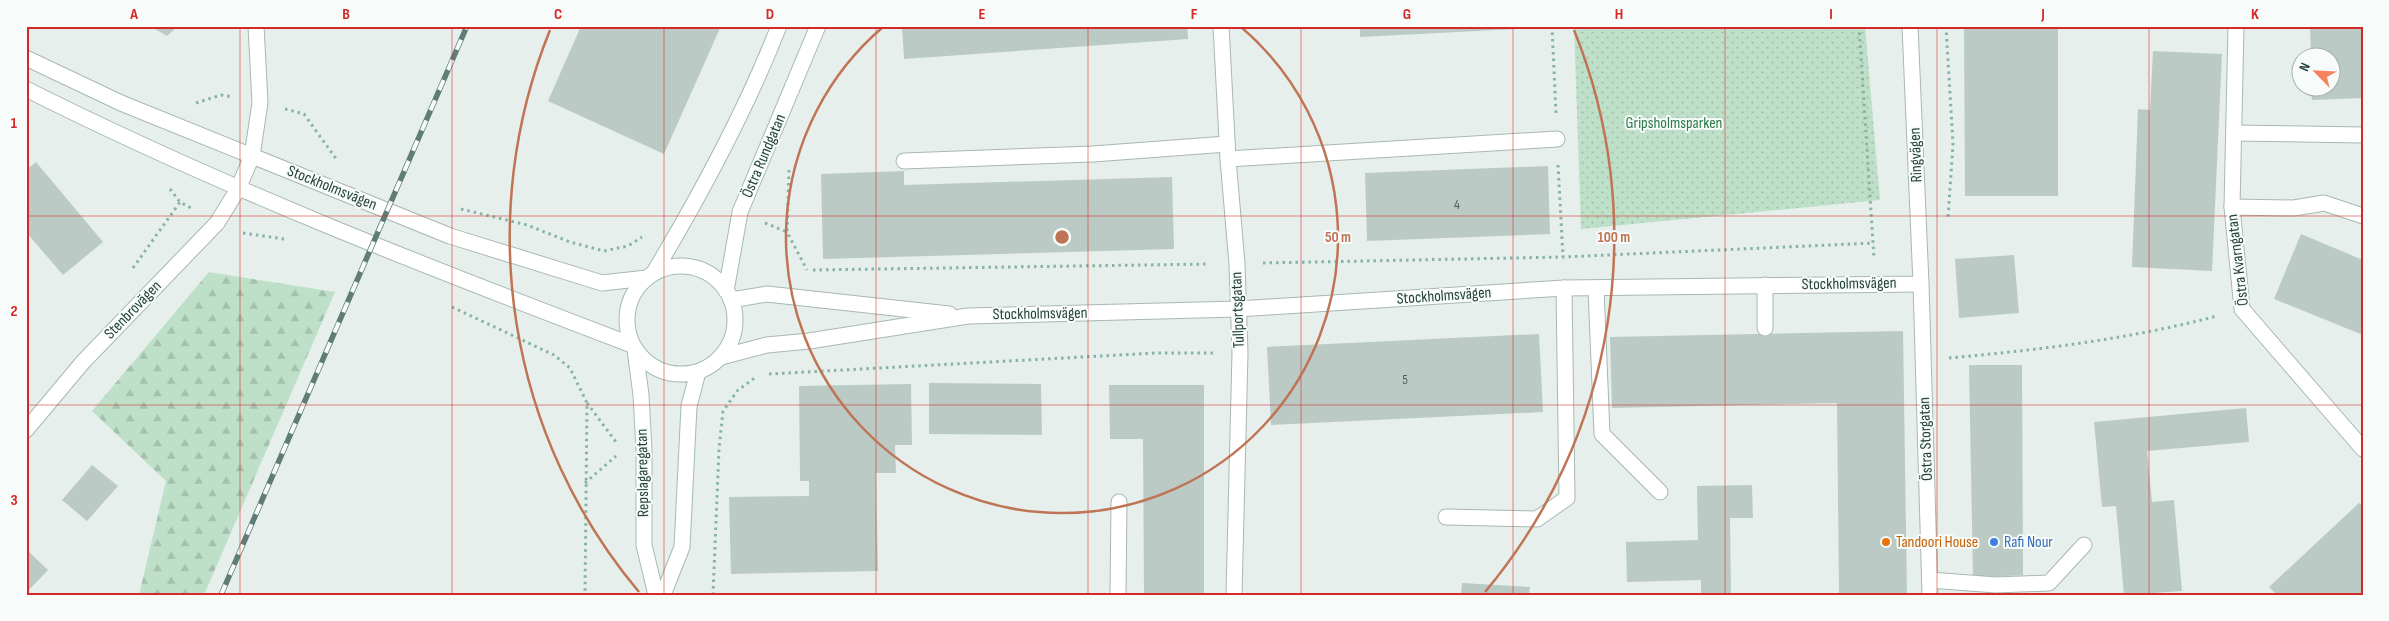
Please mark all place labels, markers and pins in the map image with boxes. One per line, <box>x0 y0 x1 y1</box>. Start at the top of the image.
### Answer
centre of rings <box>1053 228 1071 246</box>
place label: Tandoori House <box>1896 533 1978 552</box>
place label: Rafi Nour <box>2004 533 2053 552</box>
marker: Tandoori House <box>1880 536 1892 548</box>
marker: Rafi Nour <box>1988 536 2000 548</box>

